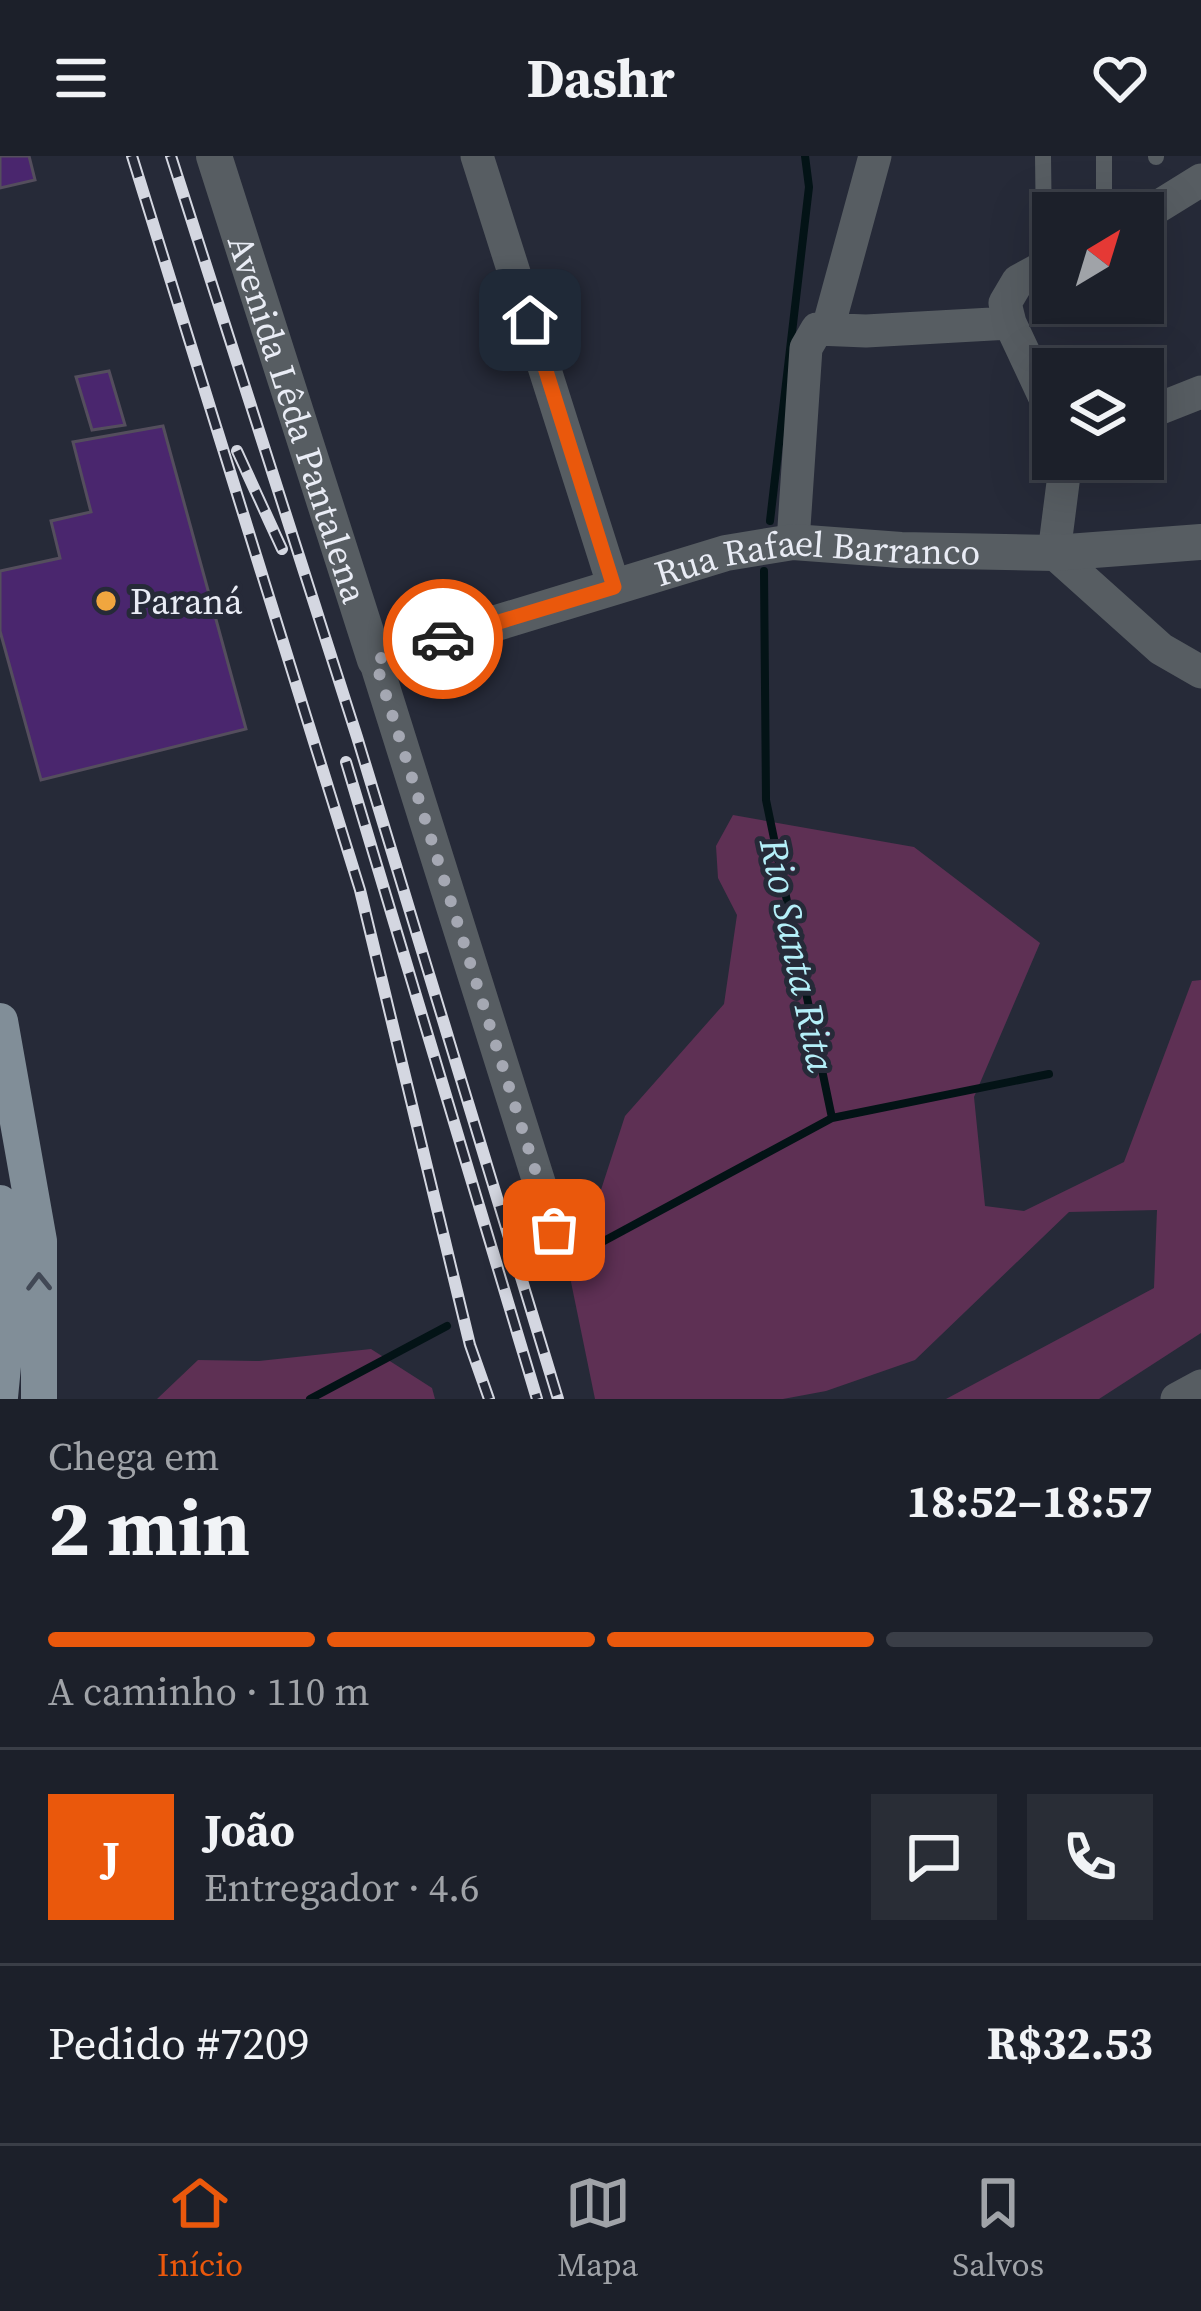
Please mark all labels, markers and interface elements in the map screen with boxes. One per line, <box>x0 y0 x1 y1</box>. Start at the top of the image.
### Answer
text: Dashr <box>526 41 675 115</box>
icon: menu <box>48 45 114 111</box>
icon: heart <box>1087 45 1153 111</box>
north arrow <box>1032 192 1164 324</box>
map controls <box>1032 192 1164 480</box>
street label: Avenida Lêda Pantalena <box>216 229 379 610</box>
pin <box>479 269 581 371</box>
icon: home <box>497 287 563 353</box>
button: layers <box>1032 348 1164 480</box>
street label: Rua Rafael Barranco <box>649 518 981 598</box>
place label: Paraná <box>130 577 243 626</box>
courier <box>383 579 503 699</box>
marker: Paraná <box>93 588 119 614</box>
icon: car <box>410 606 476 672</box>
water label: Rio Santa Rita <box>747 832 848 1078</box>
pin <box>503 1179 605 1281</box>
icon: bag <box>521 1197 587 1263</box>
one-way arrow <box>27 1272 53 1291</box>
text: Chega em <box>48 1430 219 1483</box>
text: 18:52–18:57 <box>907 1470 1153 1532</box>
text: 2 min <box>48 1474 250 1581</box>
text: A caminho · 110 m <box>48 1665 370 1718</box>
button: chat <box>871 1794 997 1920</box>
button: phone <box>1027 1794 1153 1920</box>
text: João <box>204 1799 295 1861</box>
text: J <box>102 1826 120 1888</box>
text: Entregador · 4.6 <box>204 1861 480 1914</box>
text: Pedido #7209 <box>48 2012 310 2074</box>
text: R$32.53 <box>987 2012 1153 2074</box>
tab: Início <box>157 2170 243 2287</box>
tab: Mapa <box>557 2170 638 2287</box>
tab: Salvos <box>952 2170 1044 2287</box>

